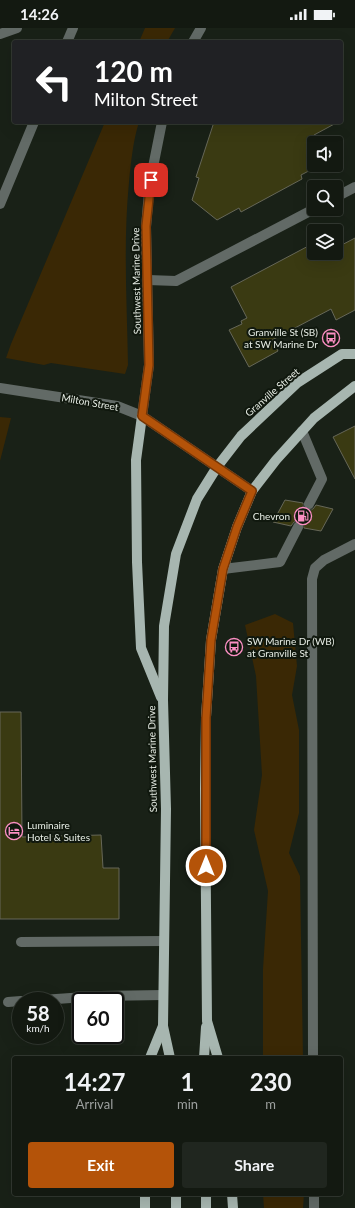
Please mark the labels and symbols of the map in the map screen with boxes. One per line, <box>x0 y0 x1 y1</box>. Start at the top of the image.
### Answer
pin <box>134 163 168 197</box>
street label: Southwest Marine Drive <box>129 228 143 334</box>
place label: Granville St (SB) at SW Marine Dr <box>244 326 318 350</box>
bus stop icon: Granville St (SB) at SW Marine Dr <box>321 328 341 348</box>
street label: Granville Street <box>243 365 302 419</box>
street label: Milton Street <box>61 391 120 413</box>
fuel station icon: Chevron <box>293 506 313 526</box>
place label: Chevron <box>253 510 290 522</box>
place label: SW Marine Dr (WB) at Granville St <box>247 635 335 659</box>
bus stop icon: SW Marine Dr (WB) at Granville St <box>224 637 244 657</box>
street label: Southwest Marine Drive <box>145 706 159 812</box>
place label: Luminaire Hotel & Suites <box>27 819 90 843</box>
hotel icon: Luminaire Hotel & Suites <box>4 821 24 841</box>
position arrow <box>185 845 227 887</box>
speed limit sign: 60 <box>72 992 124 1044</box>

